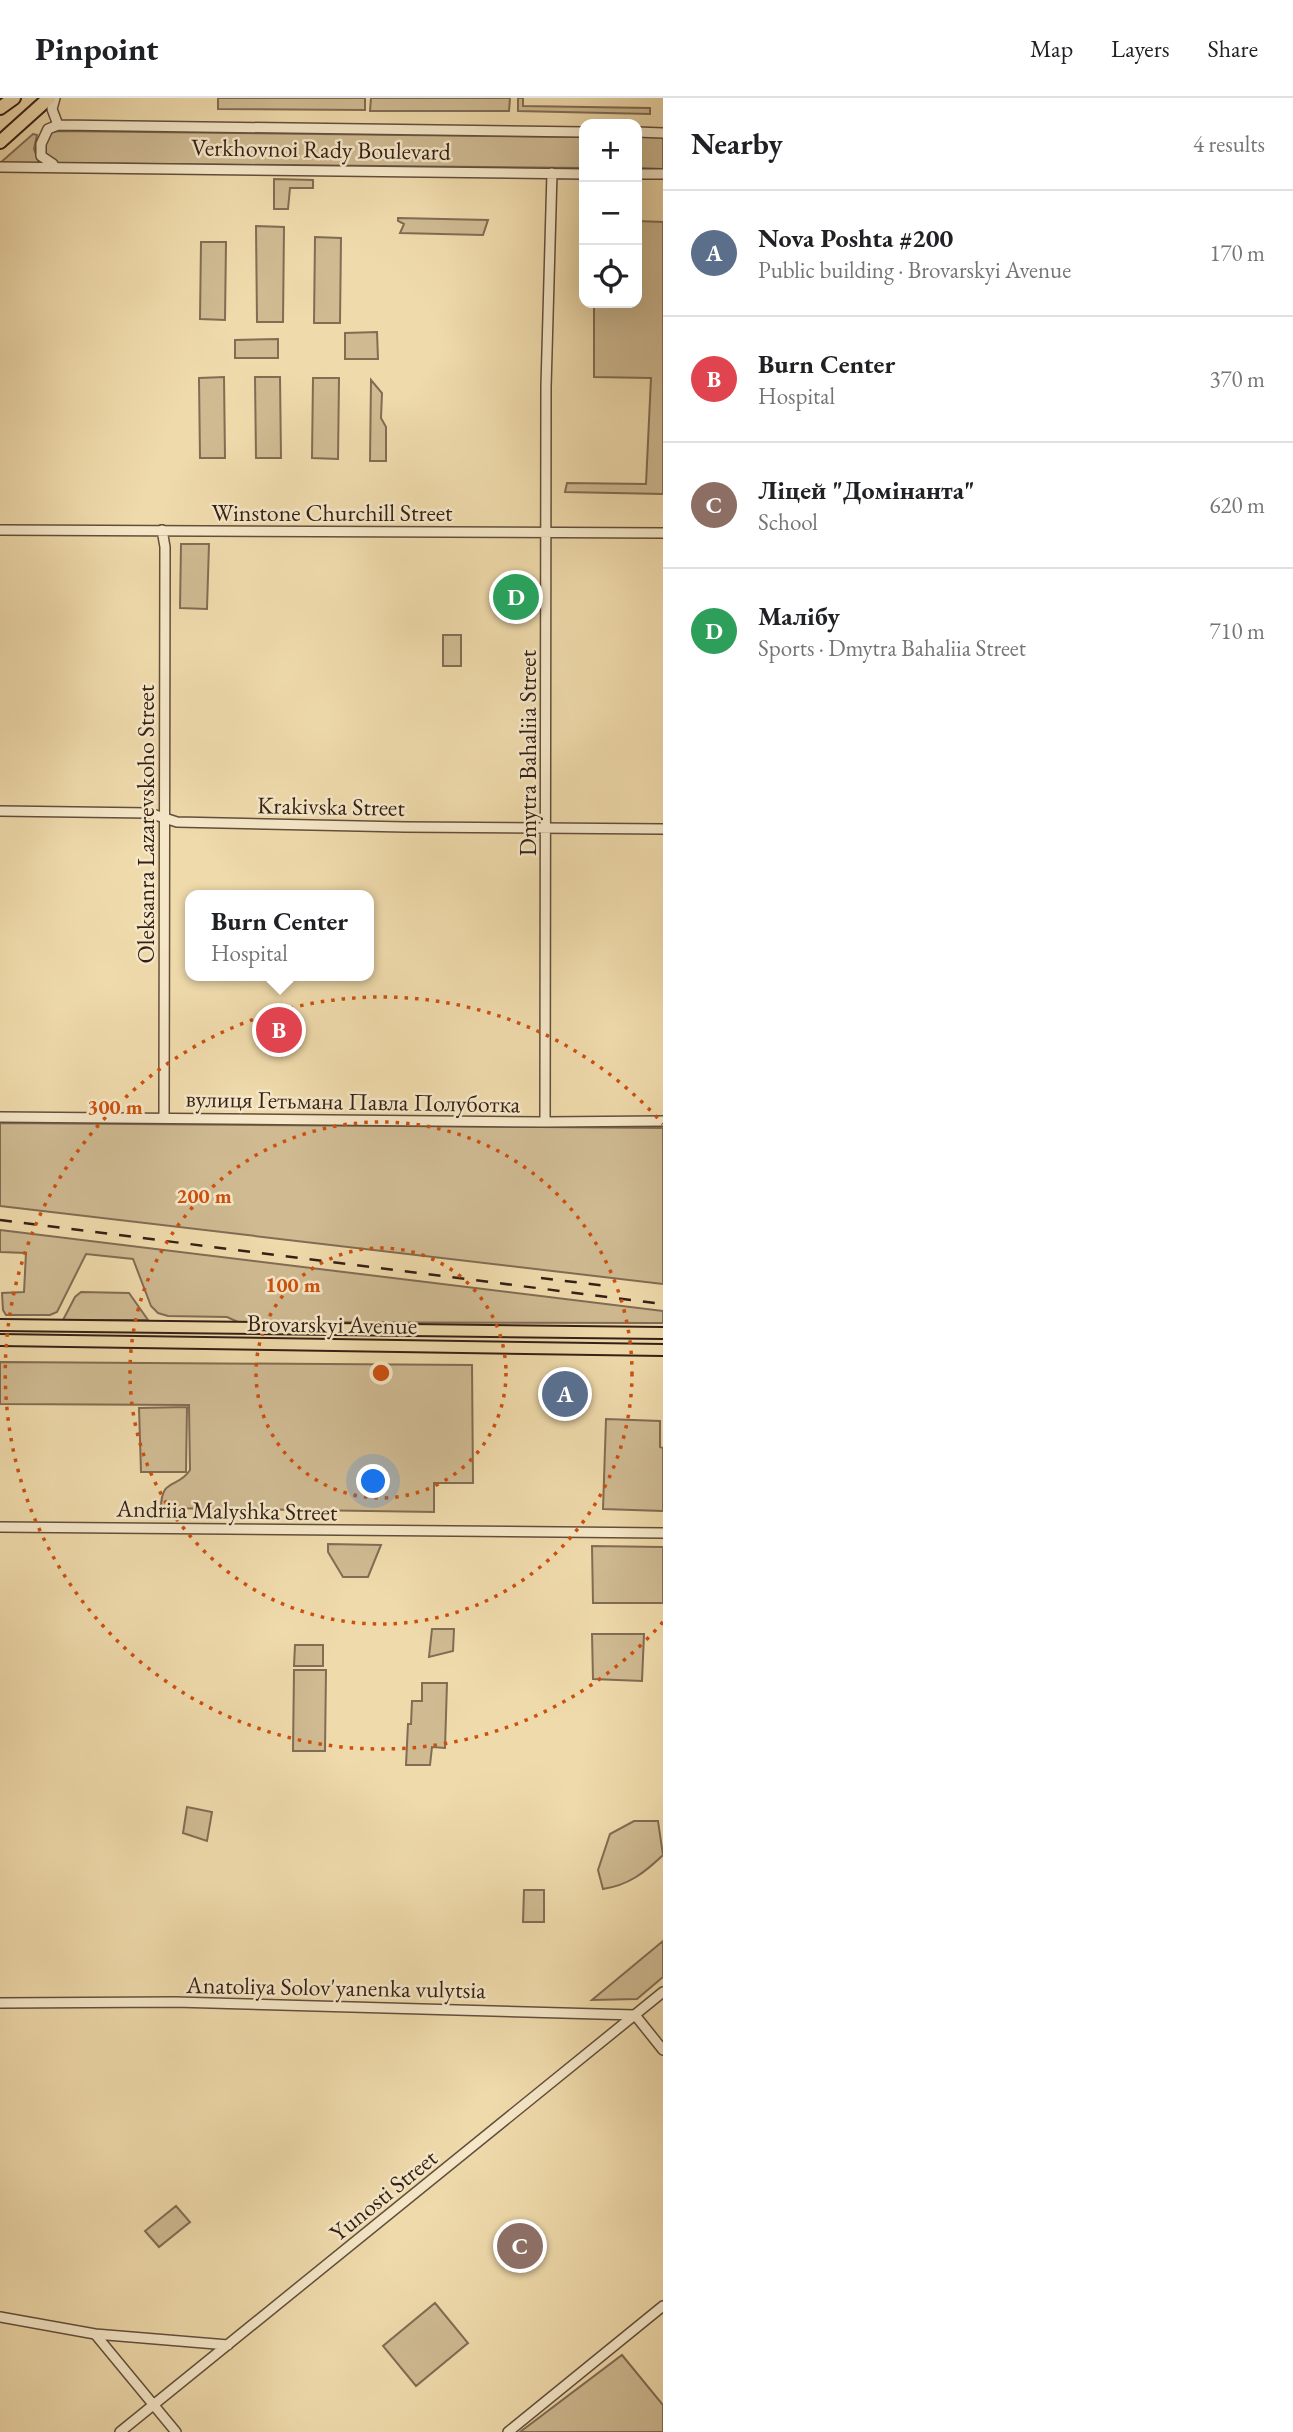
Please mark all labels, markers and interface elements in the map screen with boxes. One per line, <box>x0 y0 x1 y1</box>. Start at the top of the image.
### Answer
text: Pinpoint <box>35 27 158 70</box>
text: Map <box>1030 33 1073 64</box>
text: Layers <box>1111 33 1170 64</box>
text: Share <box>1208 33 1258 64</box>
map controls <box>579 119 642 308</box>
button: + <box>579 119 642 182</box>
text: Nearby <box>691 124 783 163</box>
text: 4 results <box>1193 129 1265 159</box>
street label: Verkhovnoi Rady Boulevard <box>191 131 452 167</box>
button: − <box>579 182 642 245</box>
text: Nova Poshta #200 <box>758 221 953 255</box>
text: A <box>706 238 722 268</box>
text: 170 m <box>1209 238 1265 268</box>
button: locate <box>579 245 642 308</box>
text: Public building · Brovarskyi Avenue <box>758 255 1071 285</box>
text: Burn Center <box>758 347 895 381</box>
text: B <box>707 364 721 394</box>
text: 370 m <box>1209 364 1265 394</box>
text: Hospital <box>758 381 835 411</box>
text: Ліцей "Домінанта" <box>758 473 975 507</box>
text: C <box>706 490 722 520</box>
text: 620 m <box>1209 490 1265 520</box>
street label: Winstone Churchill Street <box>211 497 453 528</box>
text: School <box>758 507 818 537</box>
pin: D <box>493 571 539 623</box>
text: Малібу <box>758 599 840 633</box>
text: D <box>705 616 723 646</box>
text: 710 m <box>1209 616 1265 646</box>
text: Sports · Dmytra Bahaliia Street <box>758 633 1026 663</box>
street label: Dmytra Bahaliia Street <box>512 649 543 856</box>
street label: Oleksanra Lazarevskoho Street <box>130 684 161 964</box>
street label: Krakivska Street <box>257 789 406 823</box>
popup <box>185 890 374 981</box>
text: Burn Center <box>211 904 348 938</box>
text: Hospital <box>211 938 288 968</box>
pin: B <box>256 1004 302 1056</box>
street label: вулиця Гетьмана Павла Полуботка <box>185 1083 521 1119</box>
text: 300 m <box>87 1093 143 1120</box>
text: 200 m <box>176 1182 232 1209</box>
text: 100 m <box>265 1271 321 1298</box>
street label: Brovarskyi Avenue <box>247 1307 417 1341</box>
centre of rings <box>369 1361 393 1385</box>
pin: A <box>542 1368 588 1420</box>
your location <box>356 1464 390 1498</box>
street label: Andriia Malyshka Street <box>115 1493 338 1527</box>
street label: Anatoliya Solov'yanenka vulytsia <box>185 1969 486 2005</box>
street label: Yunosti Street <box>323 2142 444 2248</box>
pin: C <box>497 2220 543 2272</box>

